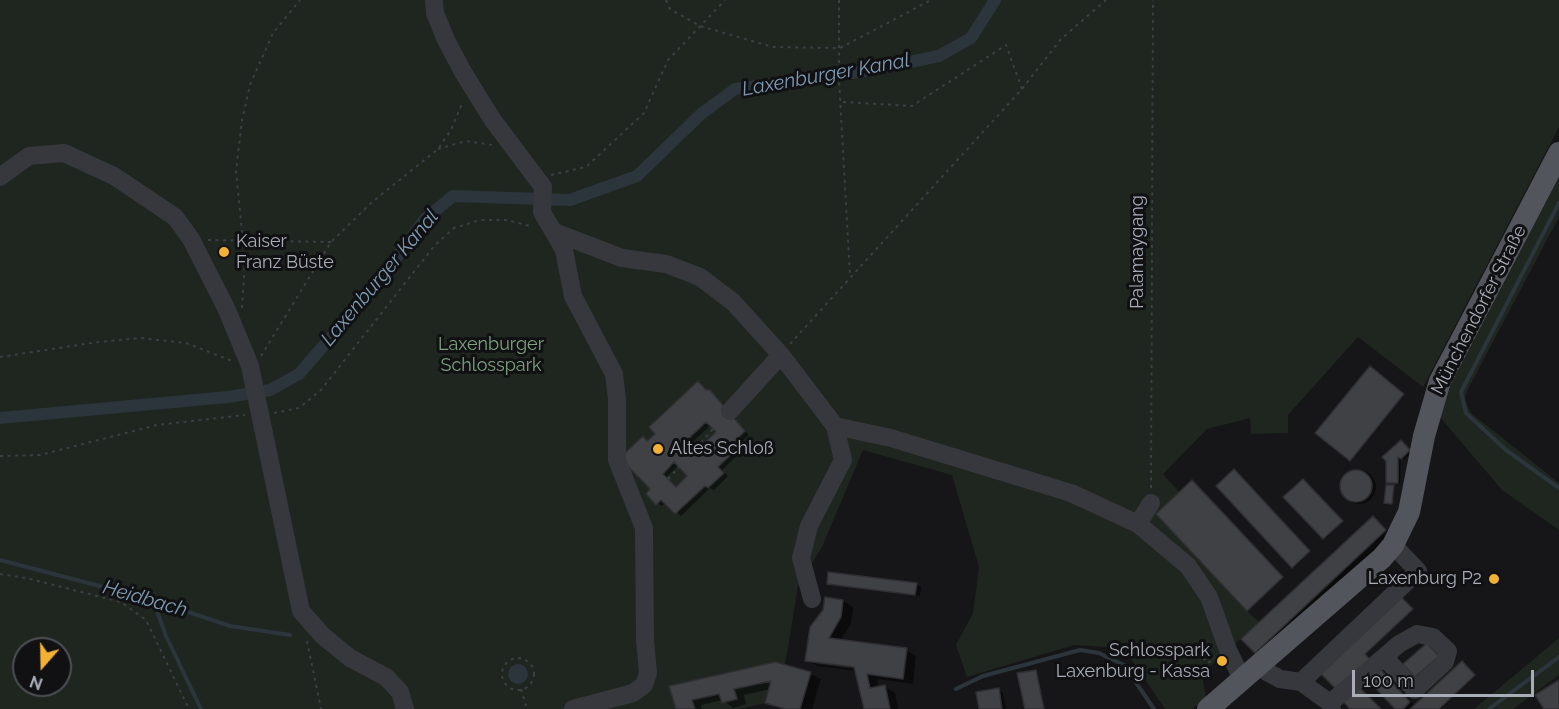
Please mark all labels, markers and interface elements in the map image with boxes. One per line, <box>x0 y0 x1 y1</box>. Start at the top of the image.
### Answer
water label: Laxenburger Kanal <box>740 48 912 102</box>
street label: Palamaygang <box>1127 195 1149 309</box>
water label: Laxenburger Kanal <box>316 205 444 351</box>
street label: Münchendorfer Straße <box>1427 222 1531 398</box>
place label: Kaiser Franz Büste <box>236 231 334 274</box>
marker: Kaiser Franz Büste <box>217 245 231 259</box>
park label: Laxenburger Schlosspark <box>438 334 544 376</box>
place label: Altes Schloß <box>670 438 774 460</box>
marker: Altes Schloß <box>651 442 665 456</box>
place label: Laxenburg P2 <box>1368 568 1482 590</box>
marker: Laxenburg P2 <box>1487 572 1501 586</box>
water label: Heidbach <box>100 576 190 622</box>
north arrow <box>12 637 72 697</box>
place label: Schlosspark Laxenburg - Kassa <box>1056 640 1210 682</box>
marker: Schlosspark Laxenburg - Kassa <box>1215 654 1229 668</box>
scale bar <box>1355 658 1536 696</box>
text: 100 m <box>1363 670 1414 691</box>
text: N <box>27 671 45 694</box>

